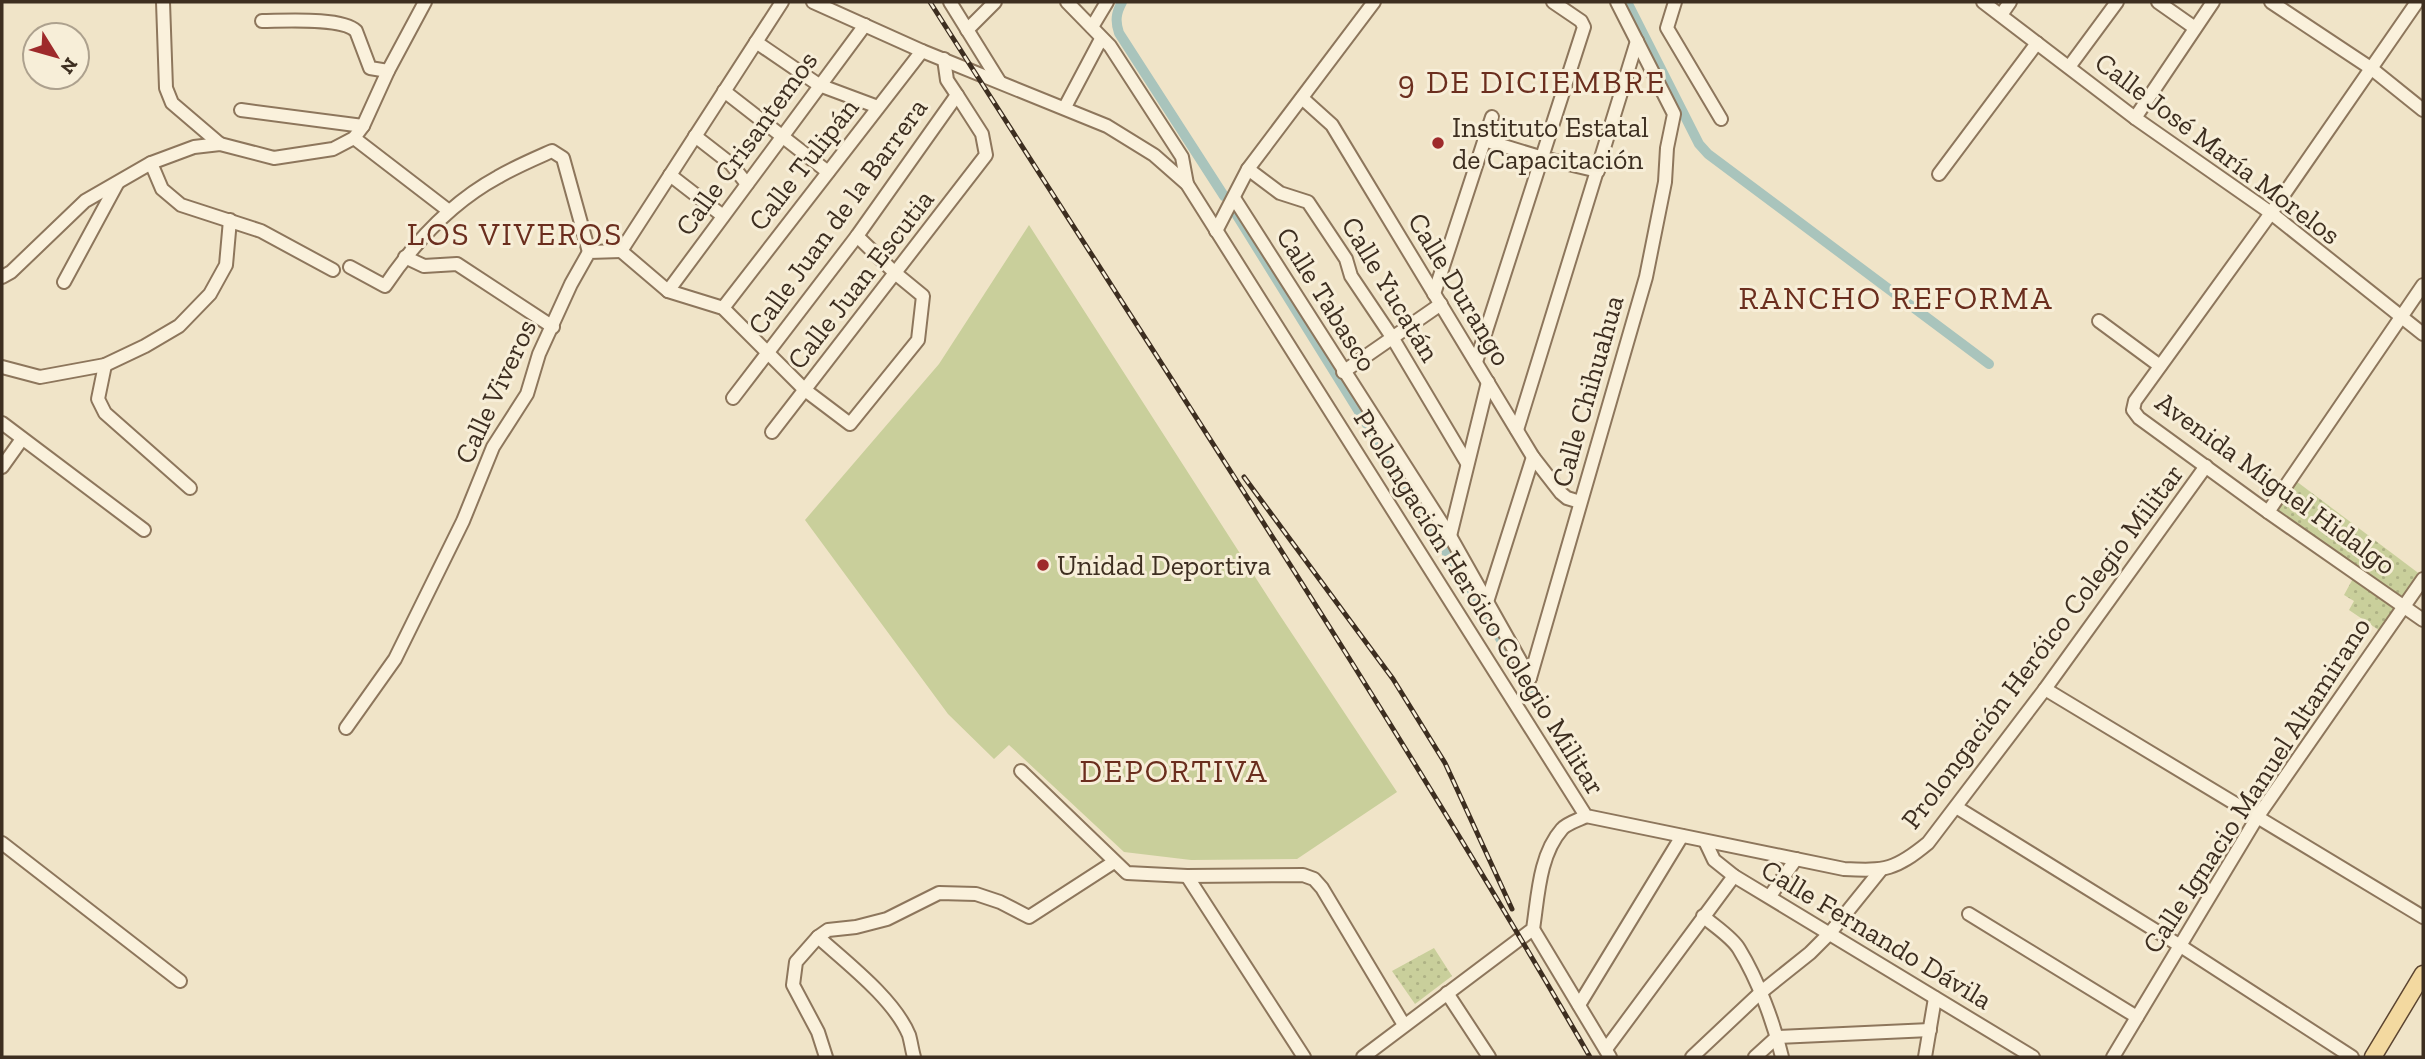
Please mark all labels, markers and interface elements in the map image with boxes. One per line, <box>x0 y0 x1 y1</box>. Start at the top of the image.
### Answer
north arrow <box>21 21 91 91</box>
street label: Calle Crisantemos <box>668 45 824 242</box>
street label: Calle José María Morelos <box>2089 45 2347 251</box>
text: N <box>56 53 83 79</box>
district label: 9 DE DICIEMBRE <box>1398 63 1666 101</box>
street label: Calle Juan de la Barrera <box>741 91 934 341</box>
street label: Calle Tulipán <box>741 92 865 237</box>
place label: Instituto Estatal de Capacitación <box>1452 111 1649 176</box>
marker: Instituto Estatal de Capacitación <box>1430 135 1446 151</box>
street label: Calle Juan Escutia <box>780 183 941 376</box>
street label: Calle Durango <box>1401 207 1518 372</box>
street label: Calle Yucatán <box>1334 211 1447 368</box>
district label: LOS VIVEROS <box>407 215 623 253</box>
street label: Calle Tabasco <box>1269 221 1384 377</box>
district label: RANCHO REFORMA <box>1739 279 2053 317</box>
street label: Calle Chihuahua <box>1544 291 1631 491</box>
street label: Calle Viveros <box>448 314 543 469</box>
street label: Avenida Miguel Hidalgo <box>2149 385 2402 582</box>
street label: Prolongación Heróico Colegio Militar <box>1347 403 1612 801</box>
street label: Prolongación Heróico Colegio Militar <box>1894 457 2190 835</box>
place label: Unidad Deportiva <box>1057 549 1271 582</box>
marker: Unidad Deportiva <box>1035 557 1051 573</box>
street label: Calle Ignacio Manuel Altamirano <box>2135 611 2378 959</box>
district label: DEPORTIVA <box>1079 752 1269 790</box>
street label: Calle Fernando Dávila <box>1755 852 1998 1017</box>

